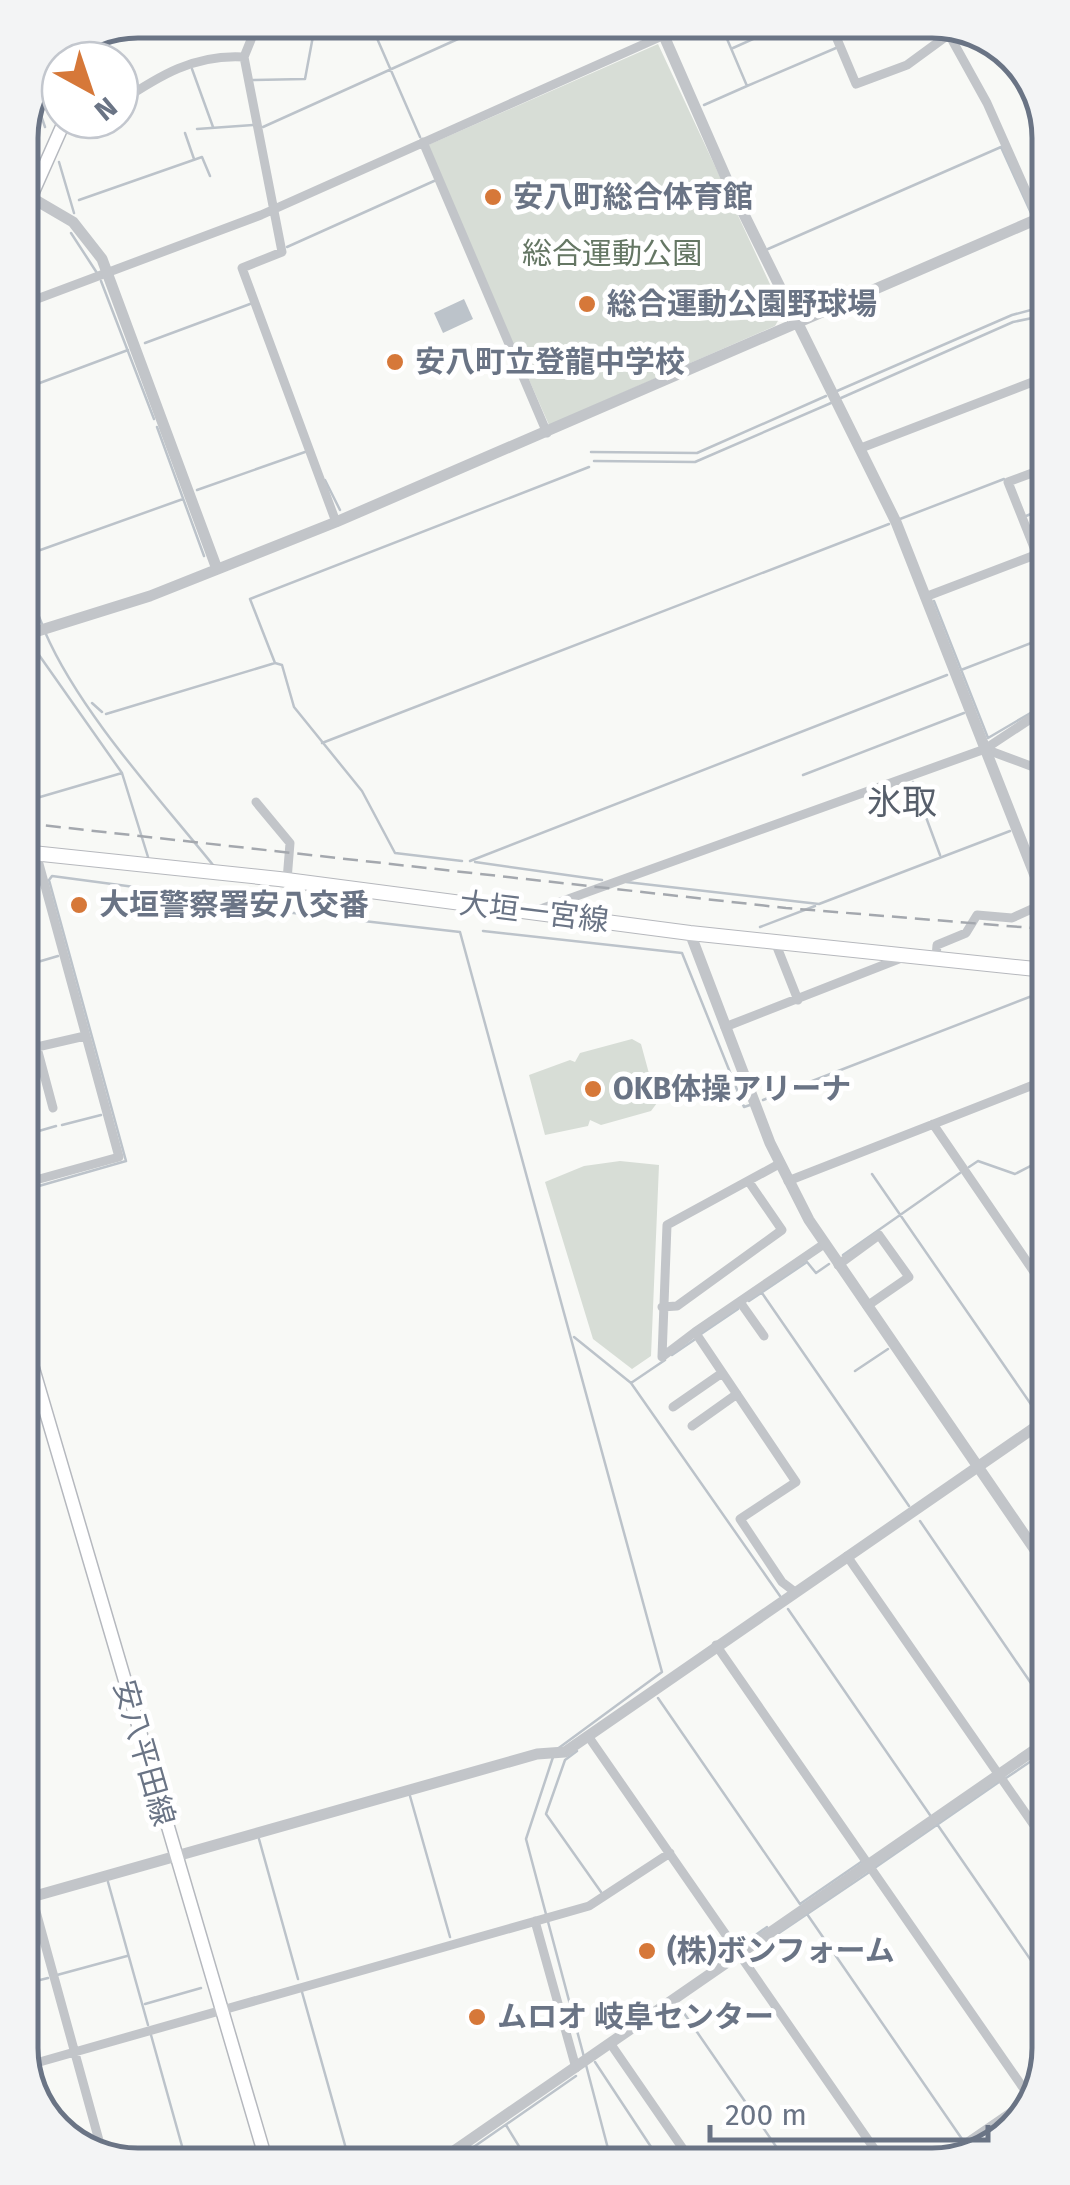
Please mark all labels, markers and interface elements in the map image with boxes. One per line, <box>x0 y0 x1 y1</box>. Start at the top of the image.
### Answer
north arrow <box>40 40 140 140</box>
text: N <box>88 90 123 127</box>
place label: 安八町総合体育館 <box>513 179 753 215</box>
marker: 安八町総合体育館 <box>482 186 504 208</box>
park label: 総合運動公園 <box>522 236 702 272</box>
place label: 総合運動公園野球場 <box>607 286 877 322</box>
marker: 総合運動公園野球場 <box>576 293 598 315</box>
place label: 安八町立登龍中学校 <box>415 344 685 380</box>
marker: 安八町立登龍中学校 <box>384 351 406 373</box>
district label: 氷取 <box>867 781 937 823</box>
street label: 大垣一宮線 <box>457 885 611 939</box>
place label: 大垣警察署安八交番 <box>99 887 369 923</box>
marker: 大垣警察署安八交番 <box>68 894 90 916</box>
place label: OKB体操アリーナ <box>613 1071 851 1107</box>
marker: OKB体操アリーナ <box>582 1078 604 1100</box>
street label: 安八平田線 <box>106 1676 182 1830</box>
place label: (株)ボンフォーム <box>667 1933 895 1969</box>
marker: (株)ボンフォーム <box>636 1940 658 1962</box>
place label: ムロオ 岐阜センター <box>497 1999 774 2035</box>
marker: ムロオ 岐阜センター <box>466 2006 488 2028</box>
scale bar <box>710 2080 988 2142</box>
text: 200 m <box>725 2097 807 2133</box>

